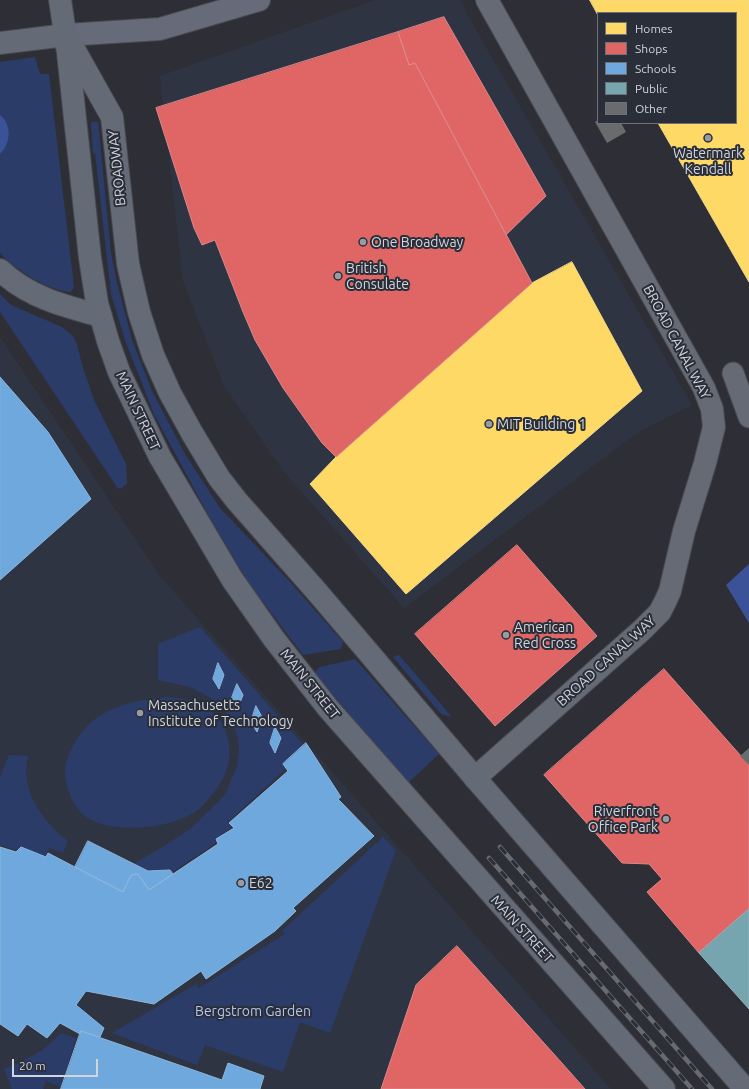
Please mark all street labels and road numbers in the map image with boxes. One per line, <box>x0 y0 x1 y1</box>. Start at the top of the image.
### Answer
street label: BROADWAY <box>105 129 129 207</box>
street label: BROAD CANAL WAY <box>640 282 714 402</box>
street label: MAIN STREET <box>112 369 164 453</box>
street label: BROAD CANAL WAY <box>553 612 659 710</box>
street label: MAIN STREET <box>277 646 343 722</box>
street label: MAIN STREET <box>487 892 557 966</box>

